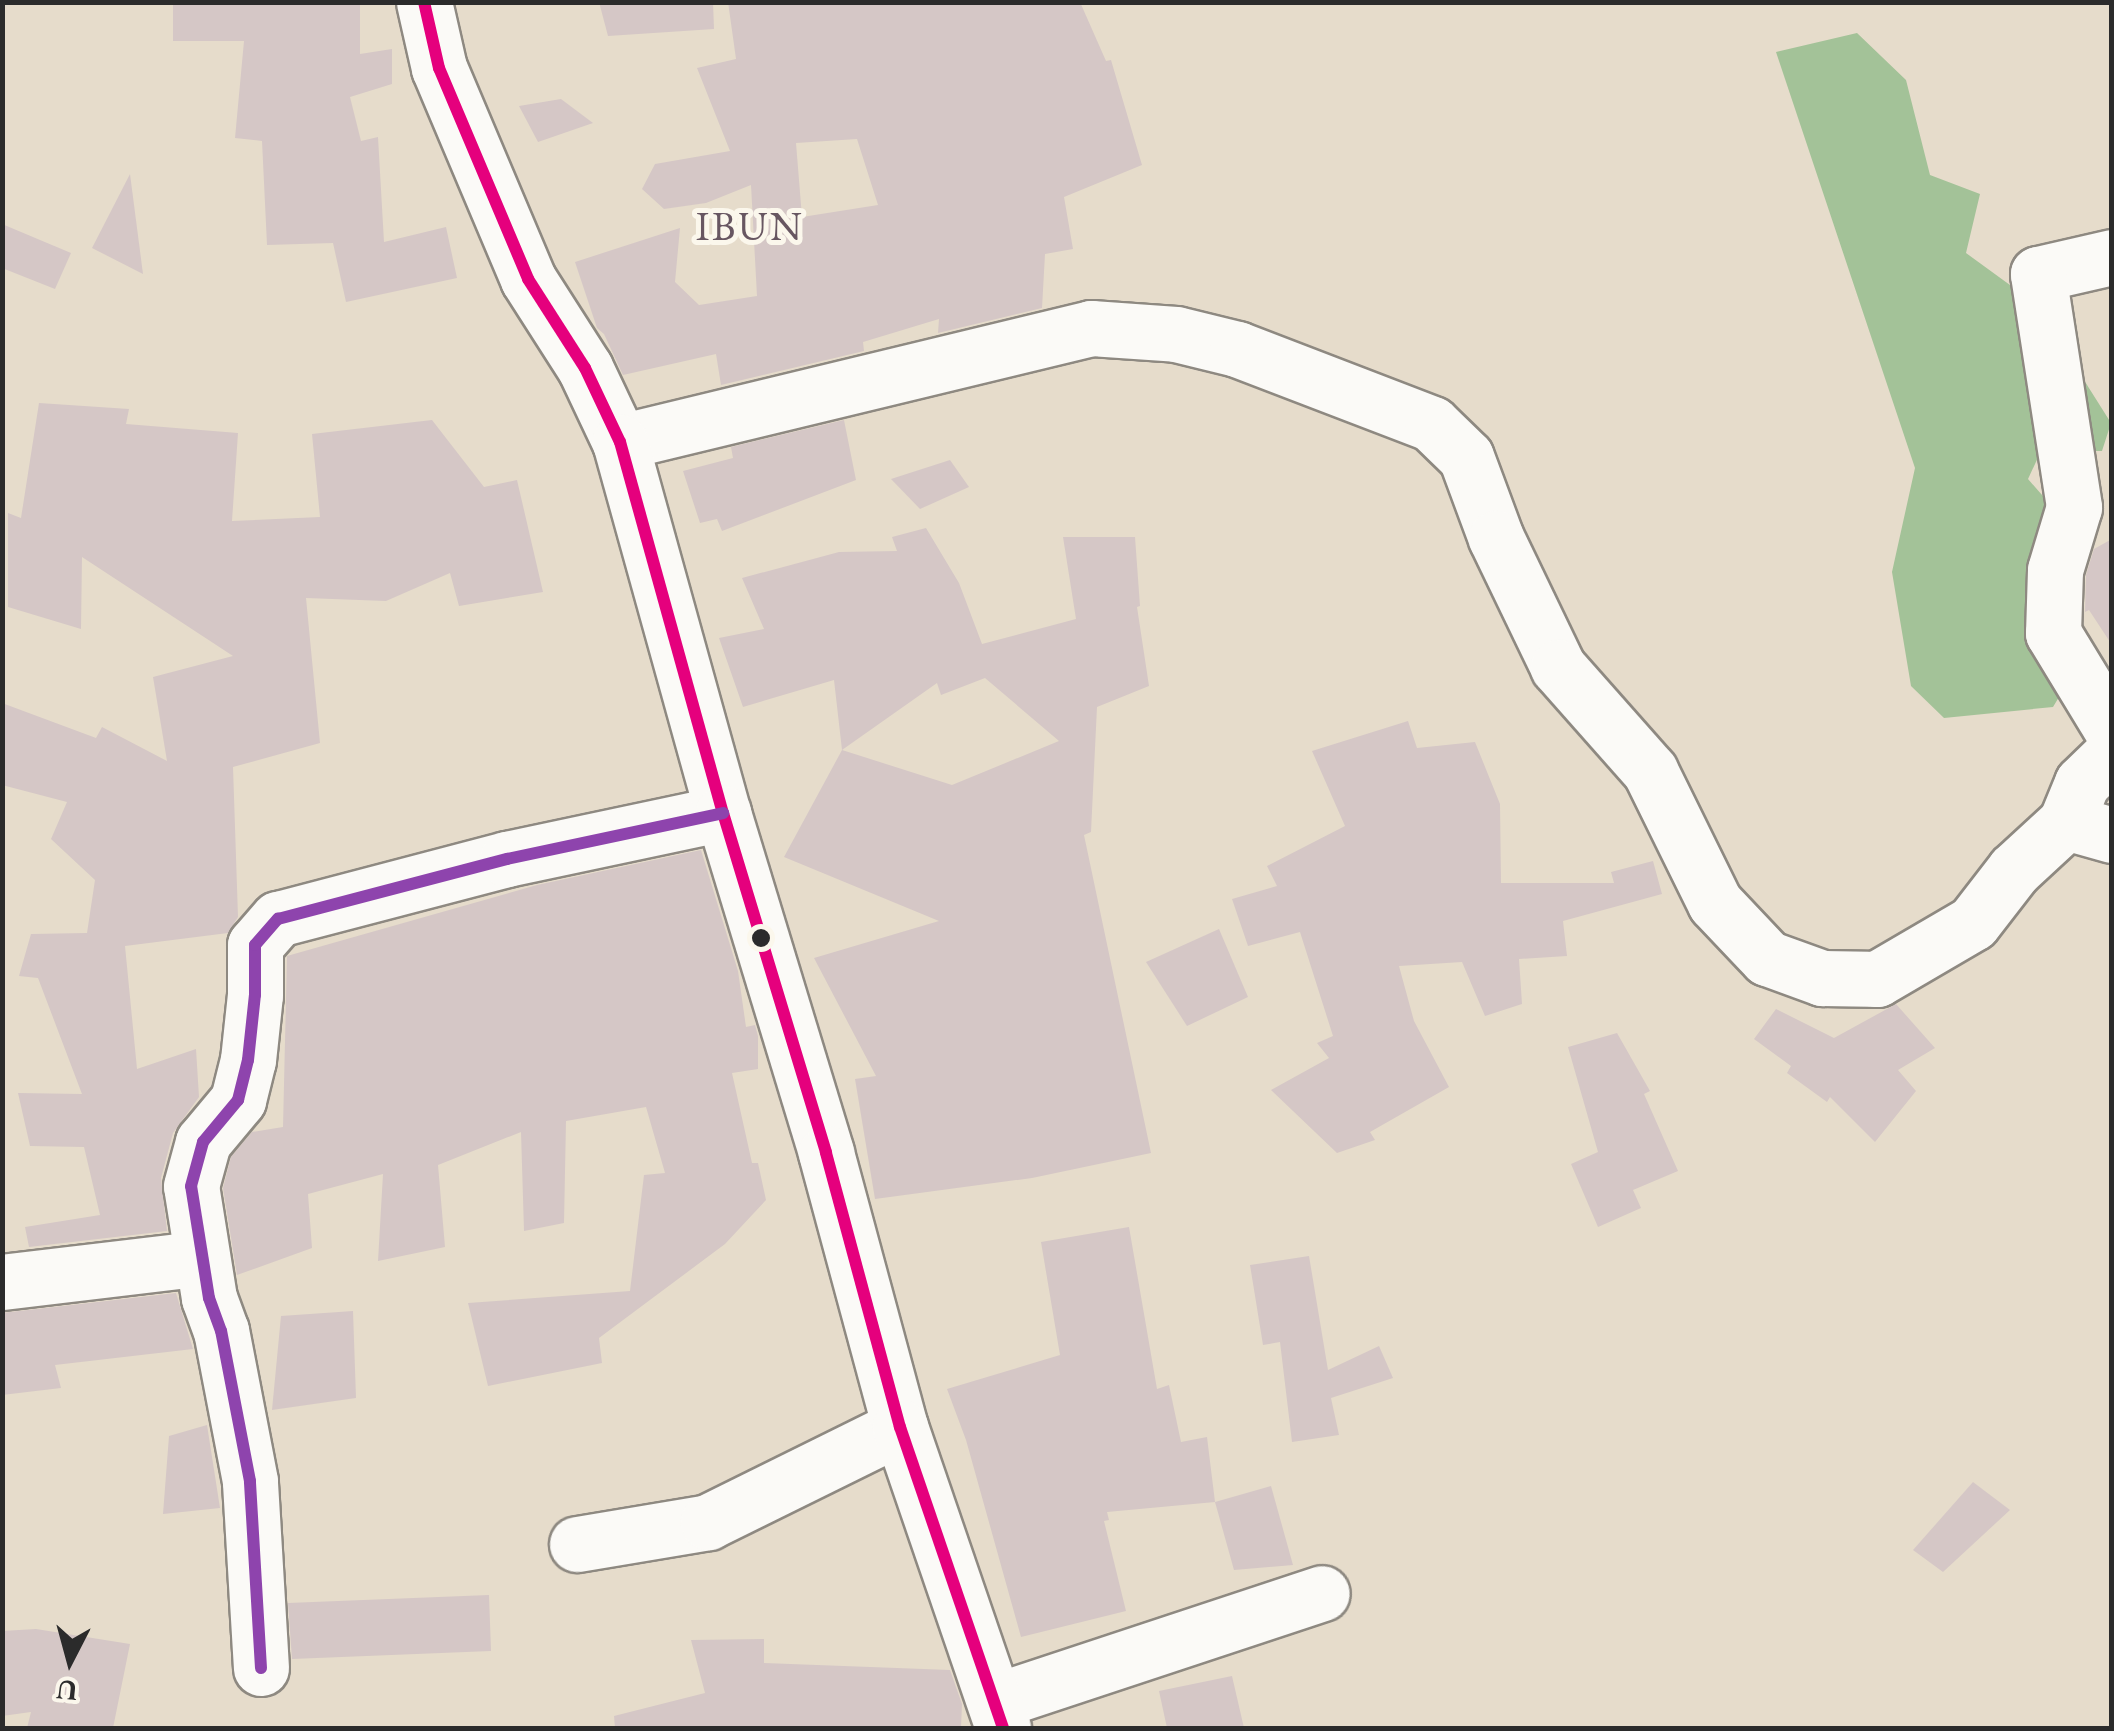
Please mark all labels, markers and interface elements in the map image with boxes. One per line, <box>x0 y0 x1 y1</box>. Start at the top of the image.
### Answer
district label: IBUN <box>696 202 804 250</box>
unlabelled marker <box>751 928 771 948</box>
north arrow <box>20 1611 120 1711</box>
text: U <box>55 1672 79 1710</box>

